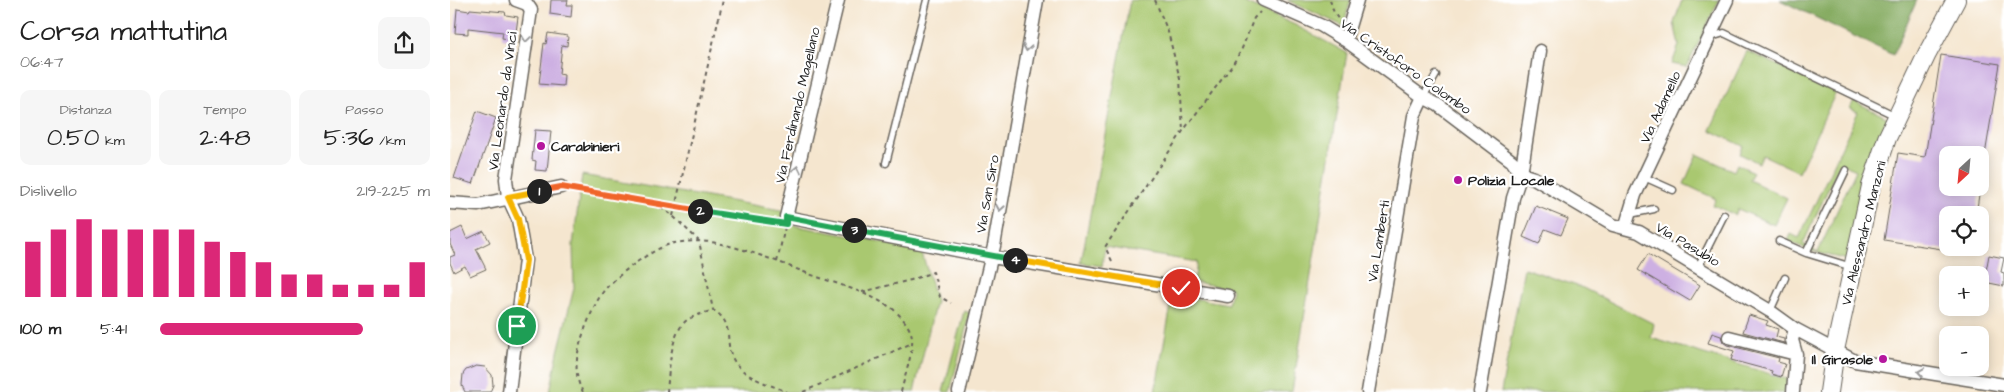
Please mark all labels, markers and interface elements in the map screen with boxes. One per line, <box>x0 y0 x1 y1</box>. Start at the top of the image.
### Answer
text: Corsa mattutina <box>20 12 227 51</box>
street label: Via Cristoforo Colombo <box>1336 14 1475 120</box>
button: share <box>378 17 430 69</box>
street label: Via Ferdinando Magellano <box>770 25 826 185</box>
street label: Via Leonardo da Vinci <box>483 30 523 172</box>
one-way arrow <box>522 35 532 44</box>
one-way arrow <box>1023 43 1033 52</box>
text: 06:47 <box>20 51 64 73</box>
street label: Via Adamello <box>1635 68 1686 147</box>
text: Distanza <box>60 100 112 120</box>
text: Tempo <box>204 100 246 120</box>
text: Passo <box>345 100 383 120</box>
text: 0.50 <box>47 120 99 155</box>
text: 2:48 <box>199 120 251 155</box>
text: 5:36 <box>323 120 374 155</box>
text: km <box>99 131 125 151</box>
text: /km <box>374 131 405 151</box>
place label: Carabinieri <box>551 137 620 157</box>
marker: Carabinieri <box>535 140 547 152</box>
north arrow <box>1939 146 1989 196</box>
map controls <box>1939 146 1989 376</box>
street label: Via San Siro <box>971 153 1005 235</box>
street label: Via Alessandro Manzoni <box>1836 159 1892 308</box>
one-way arrow <box>791 165 802 174</box>
place label: Polizia Locale <box>1468 171 1555 191</box>
marker: Polizia Locale <box>1452 174 1464 186</box>
pin: 1 <box>526 178 552 204</box>
text: Dislivello <box>20 180 77 202</box>
text: 219–225 m <box>356 180 430 202</box>
text: 1 <box>539 181 540 201</box>
pin: 2 <box>688 198 712 224</box>
street label: Via Lamberti <box>1363 199 1395 283</box>
text: 2 <box>696 201 705 221</box>
one-way arrow <box>996 204 1006 212</box>
button: locate <box>1939 206 1989 256</box>
pin: 3 <box>842 218 866 242</box>
street label: Via Pasubio <box>1652 218 1723 272</box>
text: 3 <box>851 220 858 240</box>
pin: 4 <box>1002 248 1028 272</box>
text: 4 <box>1011 250 1020 270</box>
button: + <box>1939 266 1989 316</box>
pin <box>1160 267 1202 309</box>
icon: check <box>1167 274 1195 302</box>
pin <box>496 305 538 347</box>
icon: arrive <box>503 312 531 340</box>
text: 100 m <box>20 318 61 340</box>
text: 5:41 <box>100 318 127 340</box>
button: − <box>1939 326 1989 376</box>
place label: Il Girasole <box>1812 350 1873 370</box>
marker: Il Girasole <box>1877 353 1889 365</box>
one-way arrow <box>1917 367 1926 377</box>

